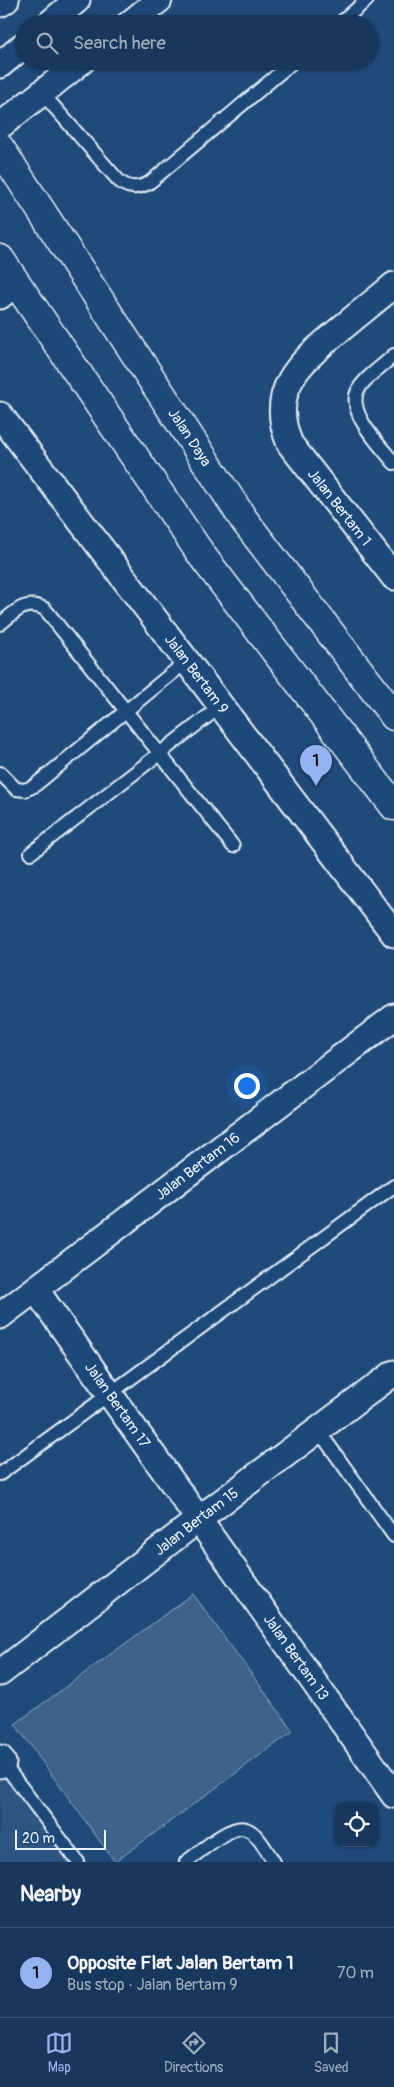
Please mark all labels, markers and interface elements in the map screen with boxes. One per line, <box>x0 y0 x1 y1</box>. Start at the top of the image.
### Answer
search box <box>15 15 379 70</box>
icon: search <box>33 29 61 57</box>
text: Search here <box>73 31 166 55</box>
street label: Jalan Daya <box>163 405 215 470</box>
street label: Jalan Bertam 1 <box>303 465 375 550</box>
street label: Jalan Bertam 9 <box>160 631 232 718</box>
pin: 1 <box>300 745 332 786</box>
your location <box>234 1073 260 1099</box>
street label: Jalan Bertam 16 <box>152 1128 244 1205</box>
street label: Jalan Bertam 17 <box>80 1359 154 1452</box>
street label: Jalan Bertam 15 <box>151 1484 242 1560</box>
street label: Jalan Bertam 13 <box>259 1611 333 1704</box>
map controls <box>334 1802 379 1847</box>
button: locate <box>334 1802 379 1847</box>
scale bar <box>15 1827 106 1850</box>
text: 20 m <box>22 1830 55 1847</box>
text: Nearby <box>20 1881 81 1908</box>
text: Opposite Flat Jalan Bertam 1 <box>67 1951 294 1975</box>
text: 1 <box>33 1963 39 1983</box>
text: 70 m <box>337 1963 374 1983</box>
text: Bus stop · Jalan Bertam 9 <box>67 1975 238 1995</box>
tab: Map <box>45 2029 73 2076</box>
tab: Directions <box>164 2029 223 2076</box>
tab: Saved <box>314 2029 349 2076</box>

